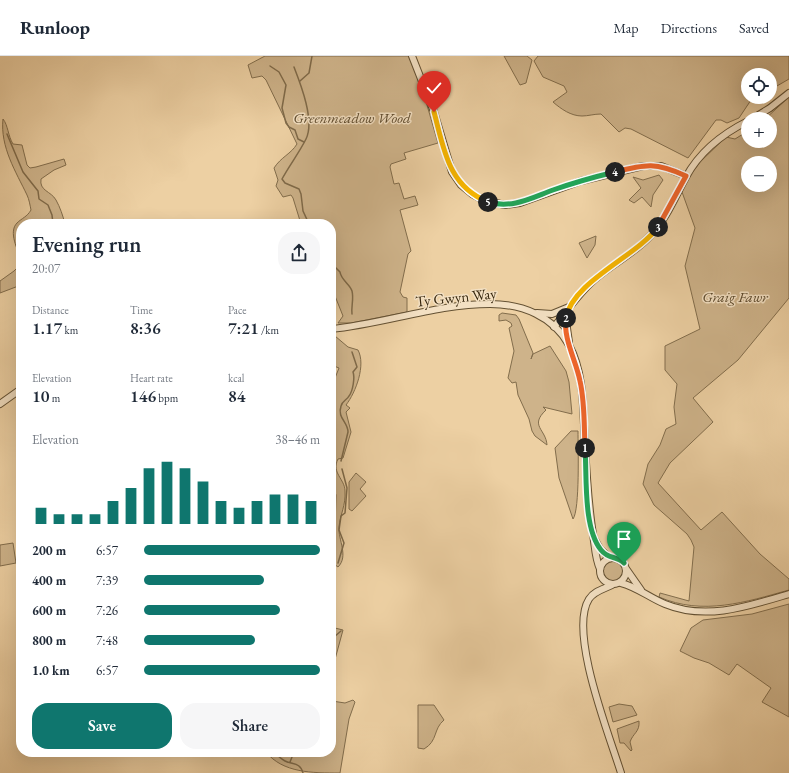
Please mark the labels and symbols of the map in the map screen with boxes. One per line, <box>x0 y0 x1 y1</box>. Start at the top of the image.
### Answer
pin <box>417 71 451 112</box>
park label: Greenmeadow Wood <box>293 108 411 127</box>
pin: 4 <box>605 162 625 182</box>
pin: 5 <box>478 192 498 212</box>
pin: 3 <box>648 217 668 237</box>
street label: Ty Gwyn Way <box>414 283 498 311</box>
park label: Graig Fawr <box>702 287 769 306</box>
pin: 2 <box>556 308 576 328</box>
pin: 1 <box>575 438 595 458</box>
pin <box>607 522 641 563</box>

